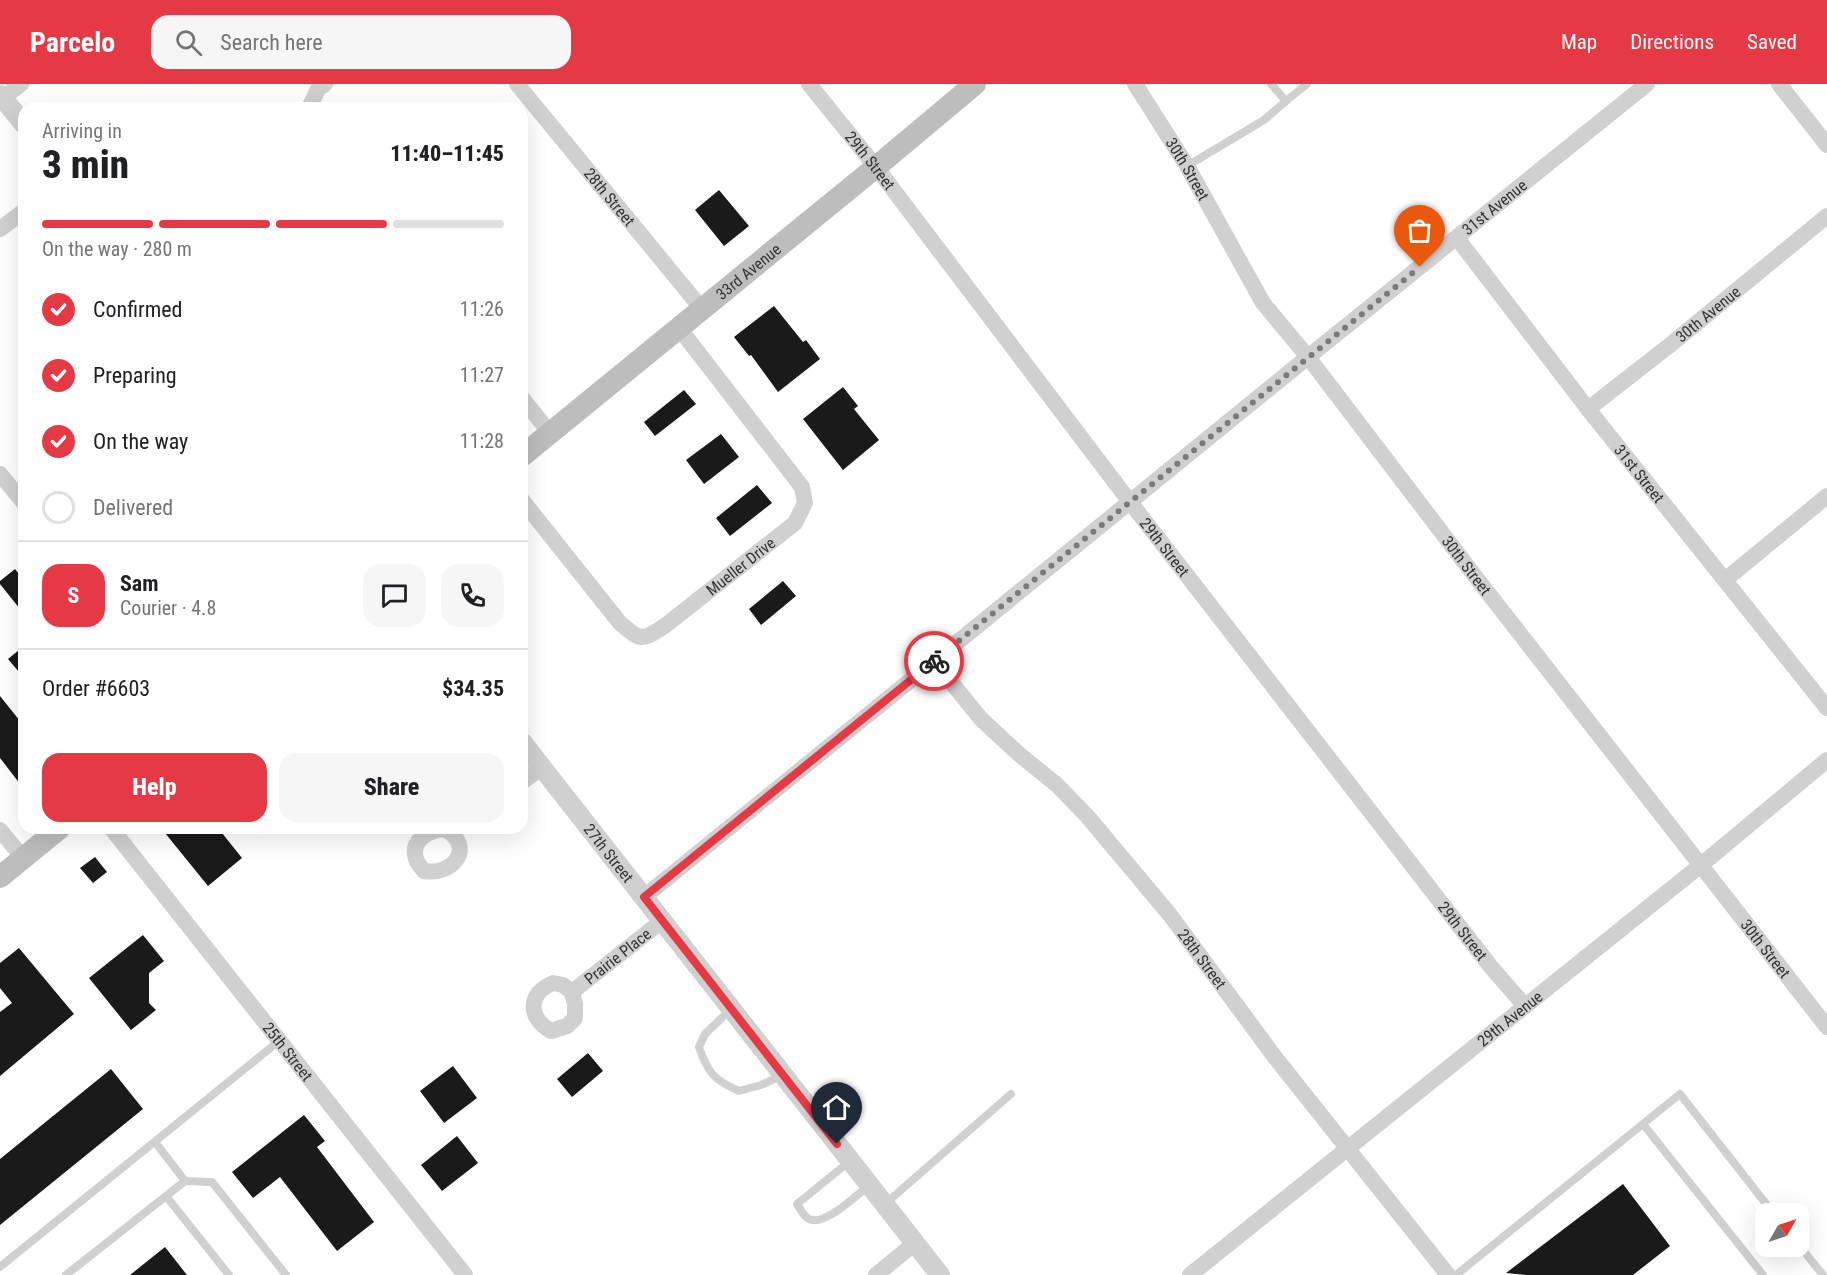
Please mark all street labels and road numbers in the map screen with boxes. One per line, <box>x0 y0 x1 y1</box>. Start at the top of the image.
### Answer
street label: 29th Street <box>841 127 899 194</box>
street label: 30th Street <box>1162 134 1214 204</box>
street label: 28th Street <box>580 164 639 230</box>
street label: 31st Avenue <box>1458 175 1530 239</box>
street label: 33rd Avenue <box>712 239 785 303</box>
street label: 30th Avenue <box>1672 282 1744 346</box>
street label: 31st Street <box>1611 441 1669 507</box>
street label: 29th Street <box>1136 514 1194 580</box>
street label: 30th Street <box>1438 532 1496 599</box>
street label: Mueller Drive <box>702 533 779 599</box>
street label: 27th Street <box>580 820 638 886</box>
street label: 29th Street <box>1434 898 1492 964</box>
street label: 30th Street <box>1737 915 1795 982</box>
street label: Prairie Place <box>580 924 655 988</box>
street label: 28th Street <box>1174 925 1231 993</box>
street label: 29th Avenue <box>1473 987 1546 1050</box>
street label: 25th Street <box>259 1018 317 1085</box>

